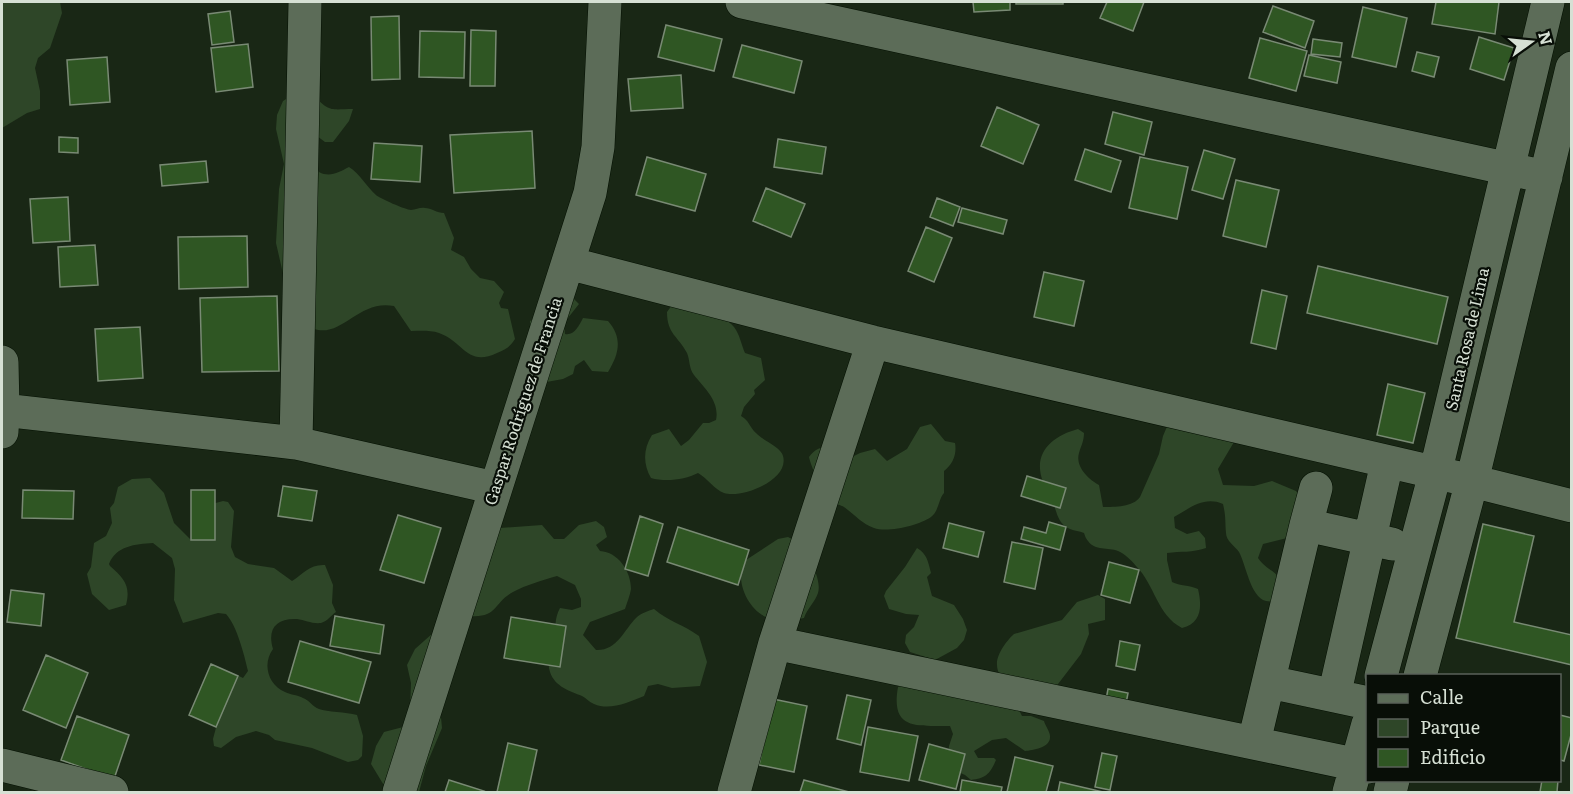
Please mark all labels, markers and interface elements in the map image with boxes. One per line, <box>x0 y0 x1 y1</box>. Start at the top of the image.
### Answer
north arrow <box>1501 12 1561 72</box>
text: N <box>1533 28 1560 47</box>
street label: Santa Rosa de Lima <box>1438 264 1494 413</box>
street label: Gaspar Rodríguez de Francia <box>477 293 567 508</box>
legend <box>1366 674 1561 782</box>
text: Calle <box>1420 683 1463 710</box>
text: Parque <box>1420 713 1480 740</box>
text: Edificio <box>1420 743 1486 770</box>

